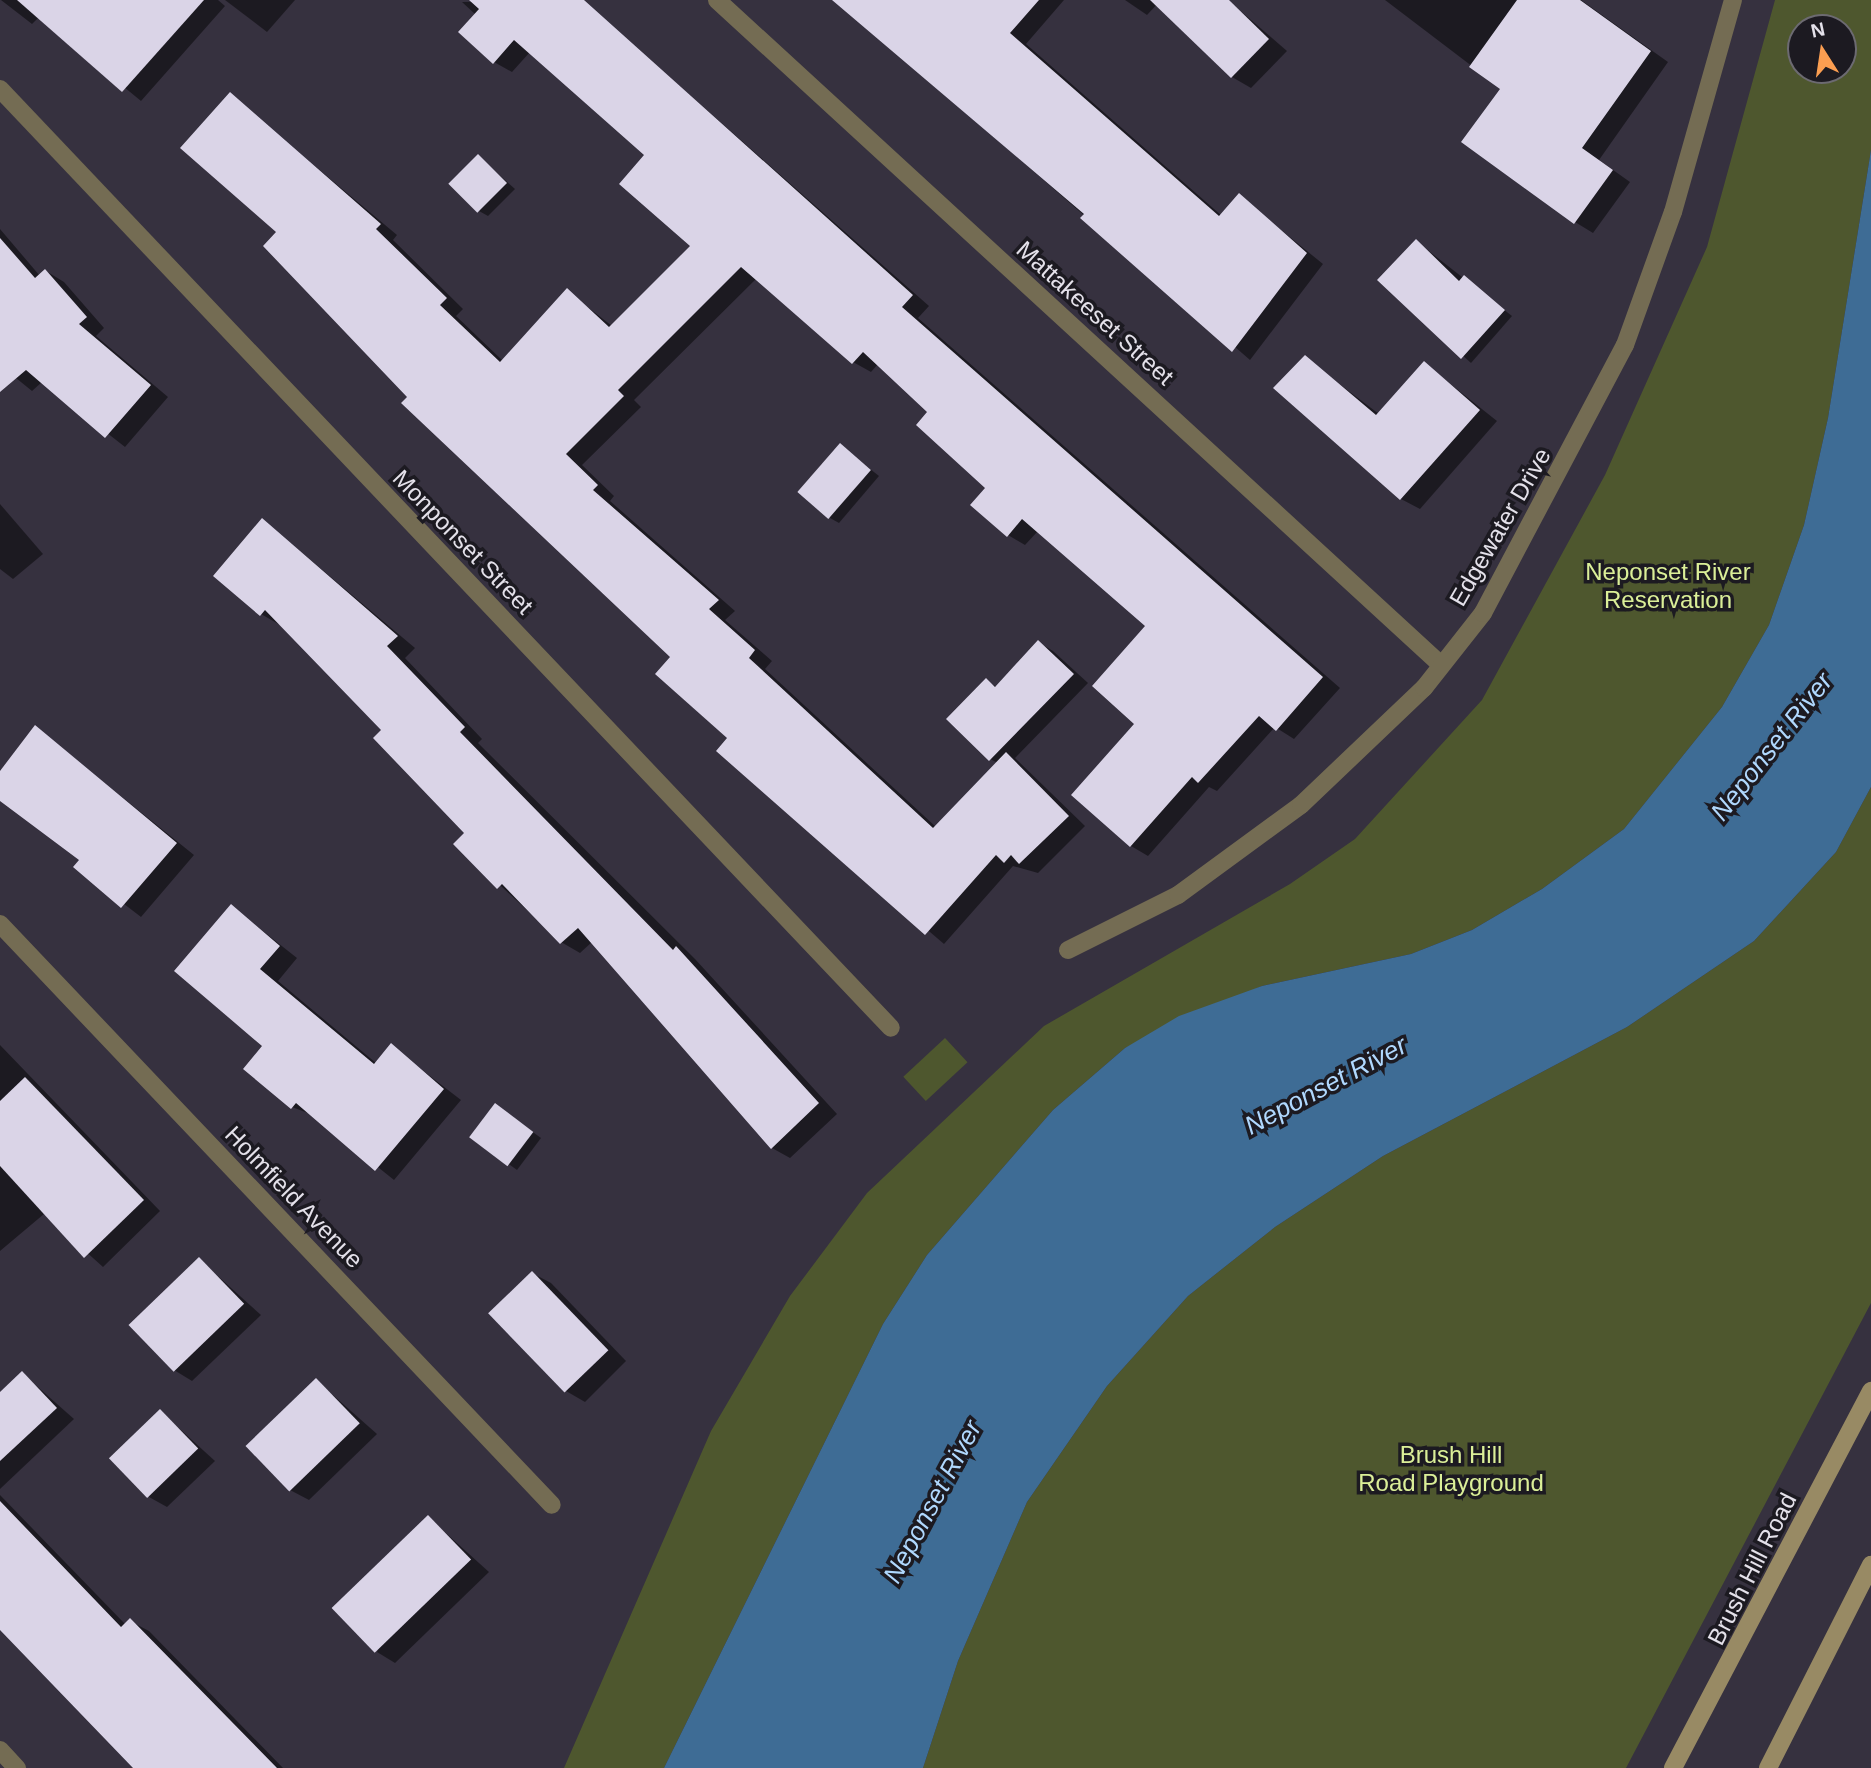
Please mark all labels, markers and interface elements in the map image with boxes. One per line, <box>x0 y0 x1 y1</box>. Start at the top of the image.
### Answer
north arrow <box>1787 14 1857 84</box>
text: N <box>1809 18 1827 42</box>
street label: Mattakeeset Street <box>1011 235 1179 391</box>
street label: Edgewater Drive <box>1443 443 1557 611</box>
street label: Monponset Street <box>387 464 539 620</box>
park label: Neponset River Reservation <box>1585 558 1751 614</box>
water label: Neponset River <box>1705 667 1839 827</box>
water label: Neponset River <box>1240 1030 1412 1142</box>
street label: Holmfield Avenue <box>218 1119 370 1275</box>
water label: Neponset River <box>877 1416 989 1588</box>
park label: Brush Hill Road Playground <box>1358 1441 1544 1497</box>
street label: Brush Hill Road <box>1701 1488 1803 1650</box>

